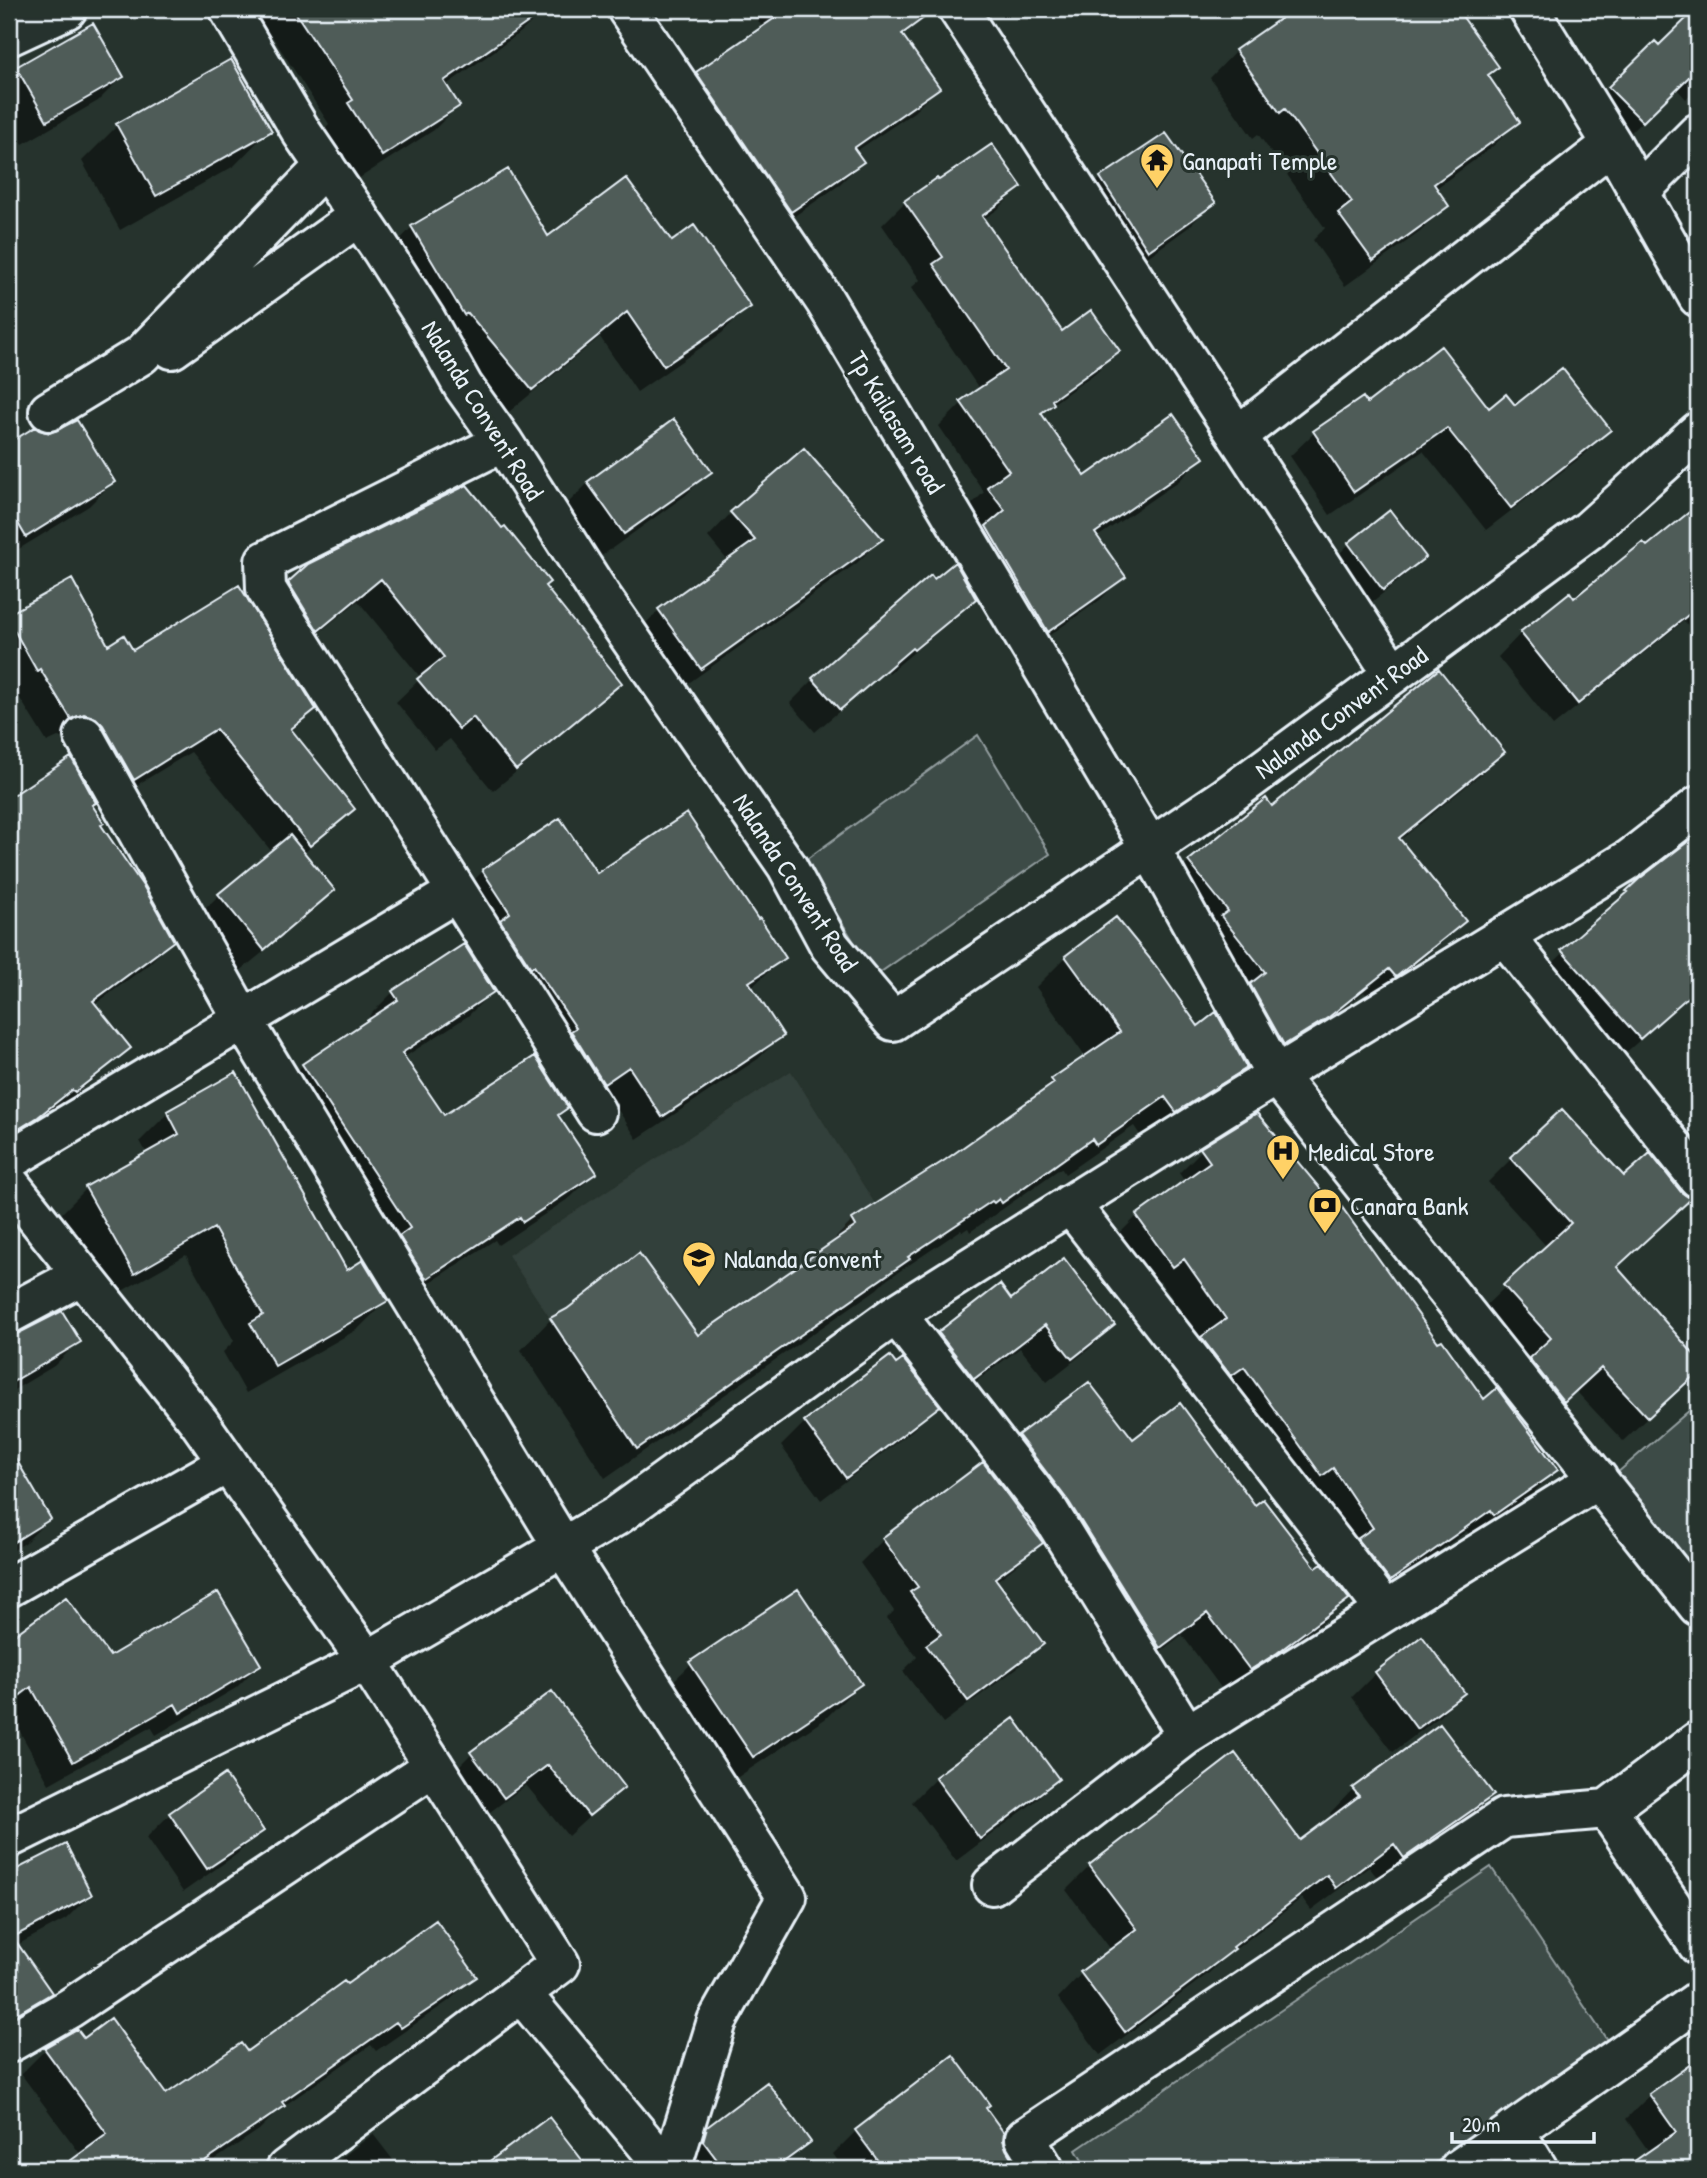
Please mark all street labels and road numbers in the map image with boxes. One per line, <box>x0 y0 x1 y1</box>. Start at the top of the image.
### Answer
street label: Nalanda Convent Road <box>414 313 552 507</box>
street label: Tp Kailasam road <box>841 344 953 500</box>
street label: Nalanda Convent Road <box>1247 637 1435 787</box>
street label: Nalanda Convent Road <box>725 786 867 978</box>

